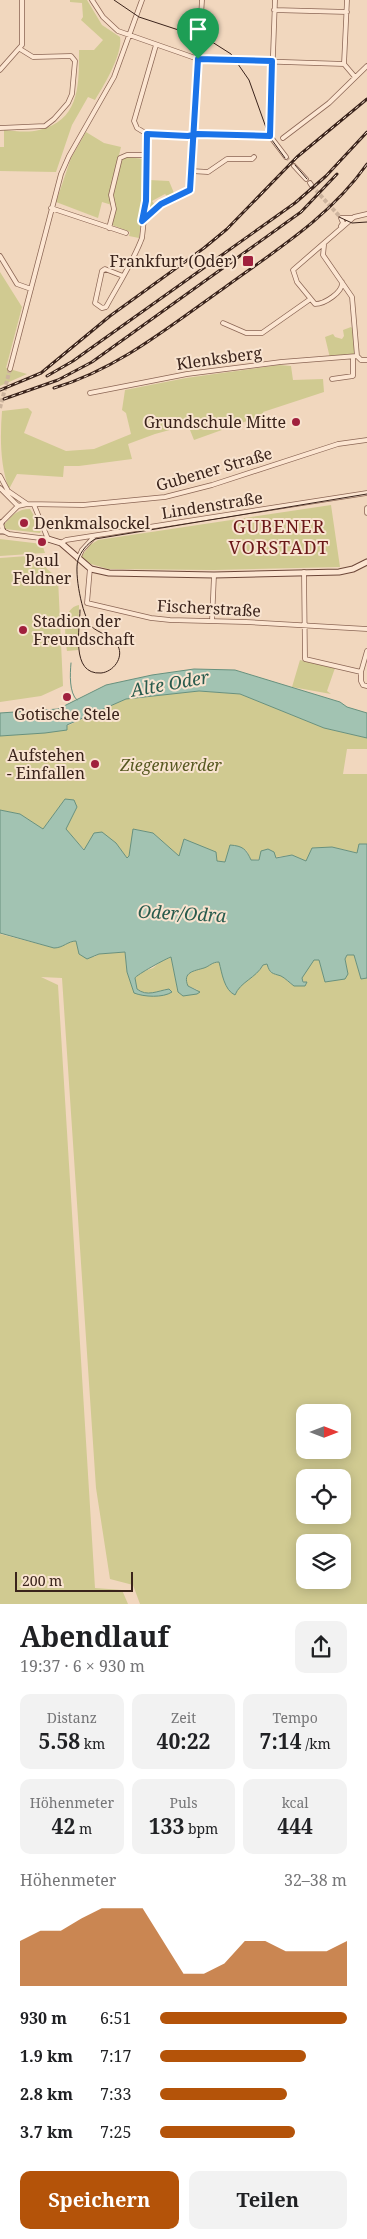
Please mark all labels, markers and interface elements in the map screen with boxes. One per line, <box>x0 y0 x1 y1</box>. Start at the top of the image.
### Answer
pin <box>177 8 219 59</box>
icon: arrive <box>184 15 212 43</box>
place label: Frankfurt (Oder) <box>109 250 237 272</box>
marker: Frankfurt (Oder) <box>241 254 255 268</box>
street label: Klenksberg <box>175 341 264 375</box>
place label: Grundschule Mitte <box>144 411 286 433</box>
marker: Grundschule Mitte <box>290 416 302 428</box>
street label: Gubener Straße <box>153 442 275 496</box>
street label: Lindenstraße <box>160 486 264 524</box>
place label: Denkmalsockel <box>34 512 150 534</box>
district label: GUBENER VORSTADT <box>229 514 329 559</box>
marker: Denkmalsockel <box>18 517 30 529</box>
marker: Paul Feldner <box>36 536 48 548</box>
place label: Paul Feldner <box>13 549 72 589</box>
street label: Fischerstraße <box>157 594 261 622</box>
place label: Stadion der Freundschaft <box>33 610 135 650</box>
marker: Stadion der Freundschaft <box>17 624 29 636</box>
water label: Alte Oder <box>127 664 212 702</box>
marker: Gotische Stele <box>61 691 73 703</box>
place label: Gotische Stele <box>14 703 120 725</box>
place label: Aufstehen - Einfallen <box>7 744 85 784</box>
park label: Ziegenwerder <box>119 754 222 776</box>
marker: Aufstehen - Einfallen <box>89 758 101 770</box>
water label: Oder/Odra <box>137 899 227 927</box>
north arrow <box>296 1404 351 1459</box>
map controls <box>296 1404 351 1589</box>
button: locate <box>296 1469 351 1524</box>
button: layers <box>296 1534 351 1589</box>
scale bar <box>15 1569 132 1592</box>
text: 200 m <box>22 1571 62 1590</box>
text: Abendlauf <box>20 1617 169 1655</box>
button: share <box>295 1621 347 1673</box>
text: 19:37 · 6 × 930 m <box>20 1655 145 1677</box>
text: Distanz <box>47 1708 97 1727</box>
text: Zeit <box>171 1708 196 1727</box>
text: Tempo <box>273 1708 318 1727</box>
text: 5.58 <box>38 1727 80 1755</box>
text: 40:22 <box>157 1727 210 1755</box>
text: 7:14 <box>260 1727 302 1755</box>
text: km <box>80 1734 105 1753</box>
text: /km <box>302 1734 331 1753</box>
text: Höhenmeter <box>30 1793 114 1812</box>
text: Puls <box>169 1793 197 1812</box>
text: kcal <box>282 1793 309 1812</box>
text: 42 <box>52 1812 75 1840</box>
text: 133 <box>149 1812 184 1840</box>
text: 444 <box>277 1812 313 1840</box>
text: m <box>75 1819 92 1838</box>
text: bpm <box>184 1819 218 1838</box>
text: Höhenmeter <box>20 1869 116 1891</box>
text: 32–38 m <box>284 1869 347 1891</box>
text: 930 m <box>20 2007 67 2029</box>
text: 6:51 <box>100 2007 131 2029</box>
text: 1.9 km <box>20 2045 73 2067</box>
text: 7:17 <box>100 2045 131 2067</box>
text: 2.8 km <box>20 2083 73 2105</box>
text: 7:33 <box>100 2083 131 2105</box>
text: 3.7 km <box>20 2121 73 2143</box>
text: 7:25 <box>100 2121 131 2143</box>
button: Speichern <box>20 2171 179 2229</box>
button: Teilen <box>189 2171 347 2229</box>

